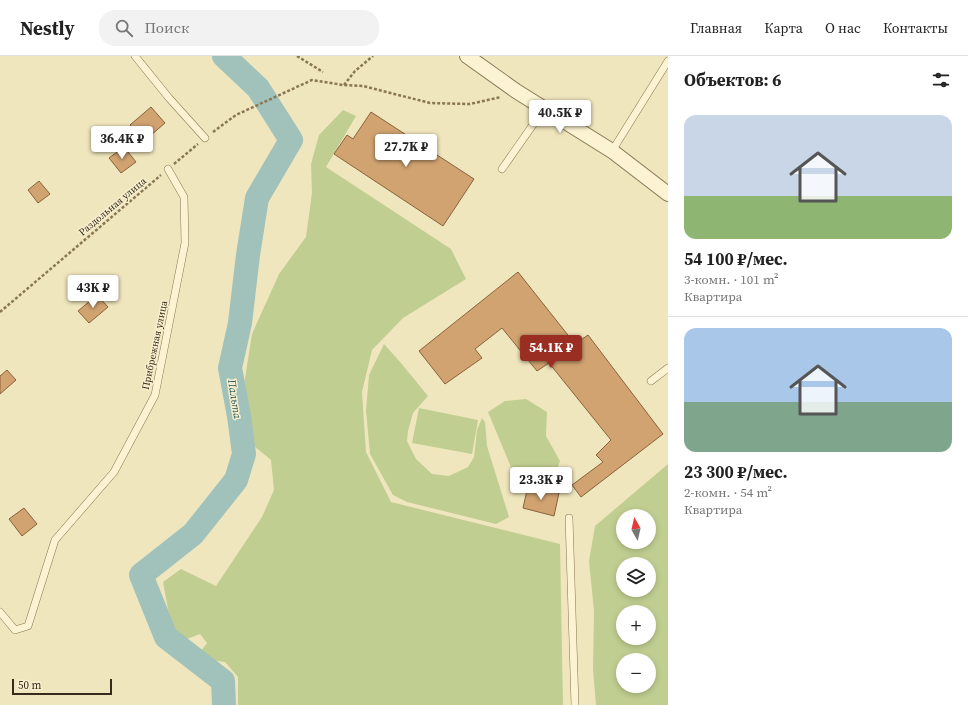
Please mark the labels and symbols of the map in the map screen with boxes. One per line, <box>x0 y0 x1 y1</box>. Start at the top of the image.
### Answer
pin: 40.5K ₽ <box>523 100 597 134</box>
pin: 36.4K ₽ <box>85 126 159 160</box>
pin: 27.7K ₽ <box>369 134 443 168</box>
street label: Раздольная улица <box>76 174 149 238</box>
pin: 43K ₽ <box>65 275 121 309</box>
street label: Прибрежная улица <box>139 298 170 391</box>
pin: 54.1K ₽ <box>514 335 588 369</box>
water label: Пальта <box>224 377 245 420</box>
pin: 23.3K ₽ <box>504 467 578 501</box>
north arrow <box>616 509 656 549</box>
scale bar <box>12 677 112 696</box>

